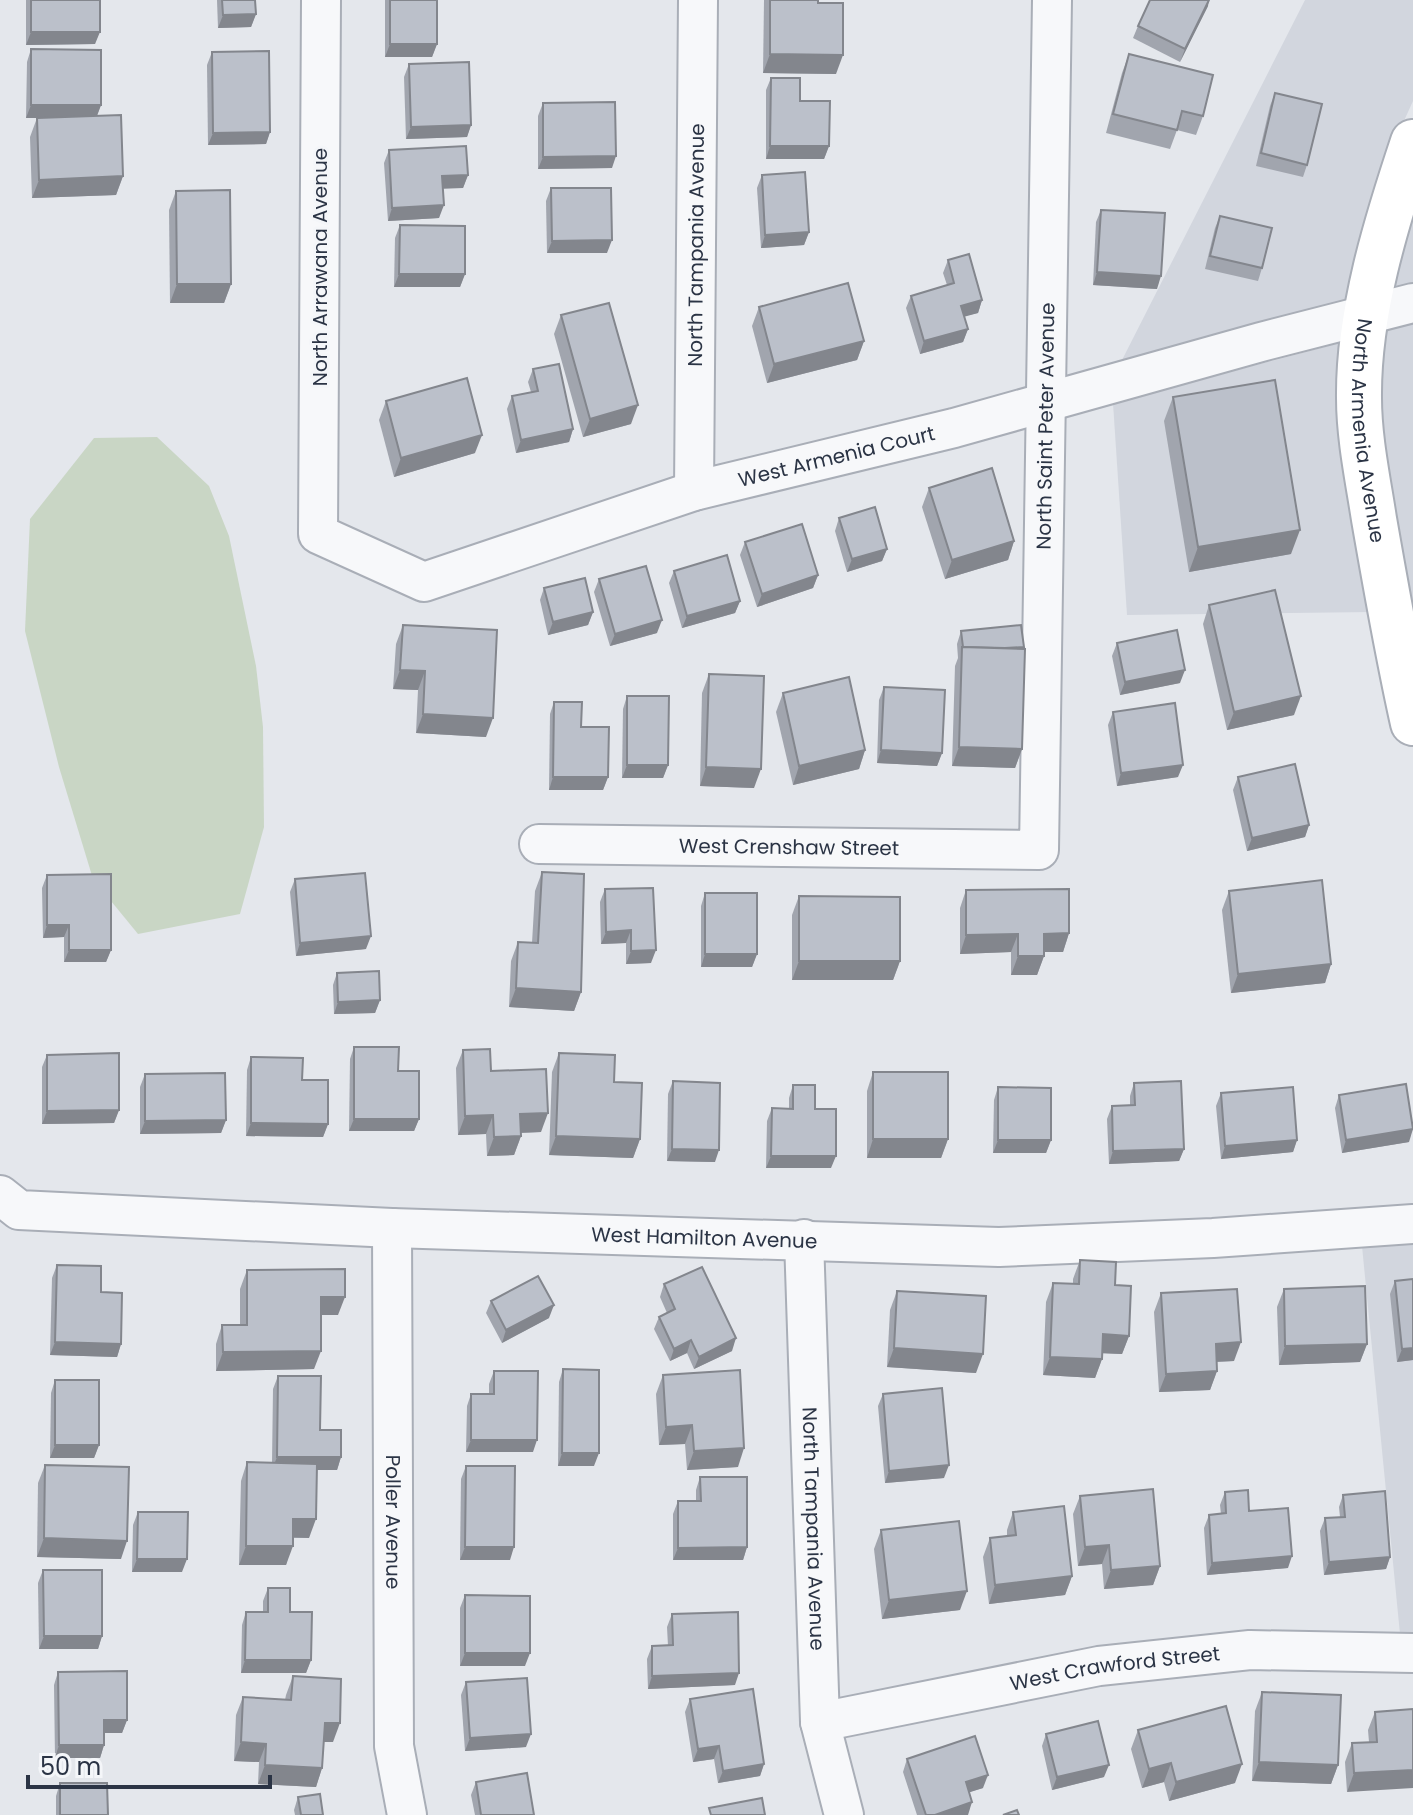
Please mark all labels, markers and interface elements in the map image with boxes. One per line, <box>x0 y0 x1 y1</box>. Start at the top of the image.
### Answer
street label: North Tampania Avenue <box>681 123 711 367</box>
street label: North Arrawana Avenue <box>306 148 334 386</box>
street label: North Saint Peter Avenue <box>1030 302 1061 550</box>
street label: North Armenia Avenue <box>1345 317 1392 545</box>
street label: West Armenia Court <box>735 419 938 494</box>
street label: West Crenshaw Street <box>679 832 899 862</box>
street label: West Hamilton Avenue <box>591 1220 818 1255</box>
street label: North Tampania Avenue <box>796 1407 832 1651</box>
street label: Poller Avenue <box>379 1455 407 1589</box>
street label: West Crawford Street <box>1007 1639 1221 1698</box>
scale bar <box>28 1739 270 1789</box>
text: 50 m <box>40 1750 101 1783</box>

